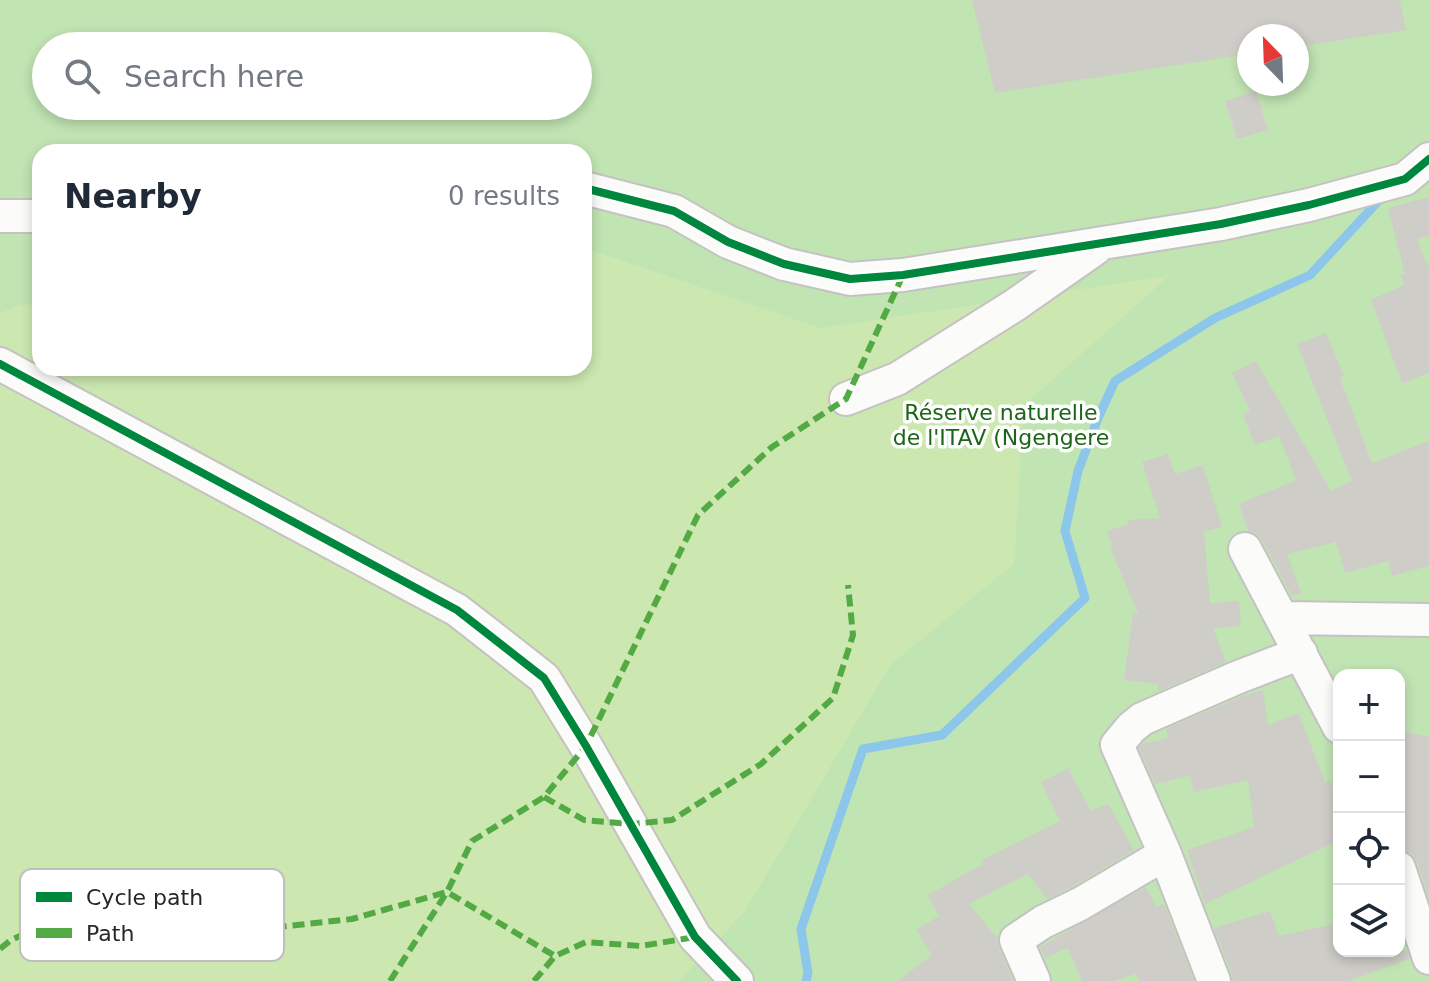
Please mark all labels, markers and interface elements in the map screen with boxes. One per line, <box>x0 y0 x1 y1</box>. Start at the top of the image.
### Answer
north arrow <box>1237 24 1309 96</box>
search box <box>32 32 592 120</box>
icon: search <box>60 54 104 98</box>
text: Search here <box>124 59 304 94</box>
text: Nearby <box>64 176 202 216</box>
text: 0 results <box>448 181 560 211</box>
park label: Réserve naturelle de l'ITAV (Ngengere <box>893 400 1109 450</box>
map controls <box>1333 669 1405 957</box>
button: + <box>1333 669 1405 741</box>
button: − <box>1333 741 1405 813</box>
button: locate <box>1333 813 1405 885</box>
legend <box>20 869 284 961</box>
text: Cycle path <box>86 885 203 910</box>
button: layers <box>1333 885 1405 957</box>
text: Path <box>86 921 134 946</box>

